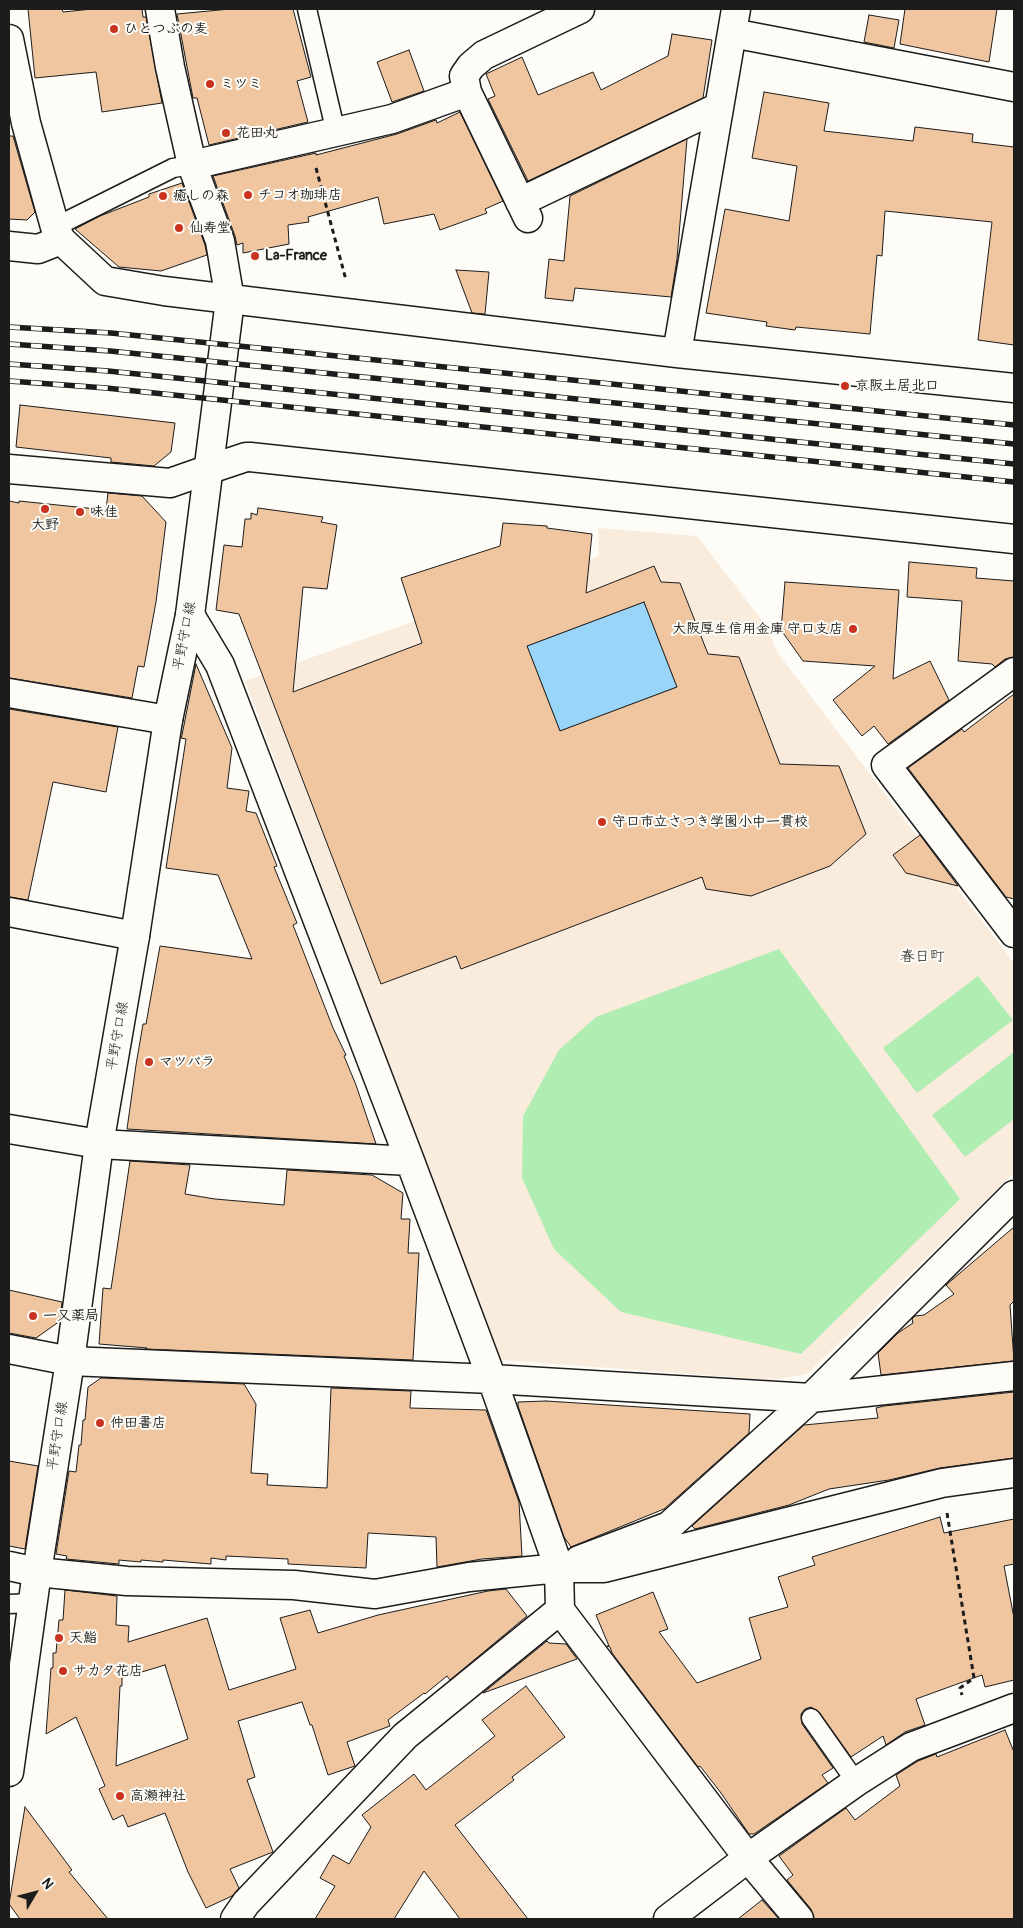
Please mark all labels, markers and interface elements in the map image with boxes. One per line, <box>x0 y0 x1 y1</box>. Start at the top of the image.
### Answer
place label: ひとつぶの麦 <box>124 21 208 37</box>
marker: ひとつぶの麦 <box>108 23 120 35</box>
place label: ミツミ <box>220 76 262 92</box>
marker: ミツミ <box>204 78 216 90</box>
place label: 花田丸 <box>236 125 278 141</box>
marker: 花田丸 <box>220 127 232 139</box>
place label: チコオ珈琲店 <box>258 187 342 203</box>
place label: 癒しの森 <box>173 188 229 204</box>
marker: チコオ珈琲店 <box>242 189 254 201</box>
marker: 癒しの森 <box>157 190 169 202</box>
place label: 仙寿堂 <box>189 220 231 236</box>
marker: 仙寿堂 <box>173 222 185 234</box>
place label: La-France <box>265 248 327 264</box>
marker: La-France <box>249 250 261 262</box>
place label: 京阪土居北口 <box>855 378 939 394</box>
marker: 京阪土居北口 <box>839 380 851 392</box>
marker: 大野 <box>39 503 51 515</box>
place label: 味佳 <box>90 504 118 520</box>
marker: 味佳 <box>74 506 86 518</box>
place label: 大野 <box>31 517 59 533</box>
street label: 平野守口線 <box>170 600 200 672</box>
place label: 大阪厚生信用金庫 守口支店 <box>672 621 843 637</box>
marker: 大阪厚生信用金庫 守口支店 <box>847 623 859 635</box>
place label: 守口市立さつき学園小中一貫校 <box>612 814 808 830</box>
marker: 守口市立さつき学園小中一貫校 <box>596 816 608 828</box>
district label: 春日町 <box>900 948 944 966</box>
street label: 平野守口線 <box>104 1000 132 1072</box>
place label: マツバラ <box>159 1054 215 1070</box>
marker: マツバラ <box>143 1056 155 1068</box>
place label: 一又薬局 <box>43 1308 99 1324</box>
marker: 一又薬局 <box>27 1310 39 1322</box>
street label: 平野守口線 <box>44 1400 72 1472</box>
place label: 仲田書店 <box>110 1415 166 1431</box>
marker: 仲田書店 <box>94 1417 106 1429</box>
place label: 天鮨 <box>69 1630 97 1646</box>
marker: 天鮨 <box>53 1632 65 1644</box>
place label: サカタ花店 <box>73 1663 143 1679</box>
marker: サカタ花店 <box>57 1665 69 1677</box>
place label: 高瀬神社 <box>130 1788 186 1804</box>
marker: 高瀬神社 <box>114 1790 126 1802</box>
north arrow <box>10 1868 60 1918</box>
text: N <box>38 1875 57 1893</box>

